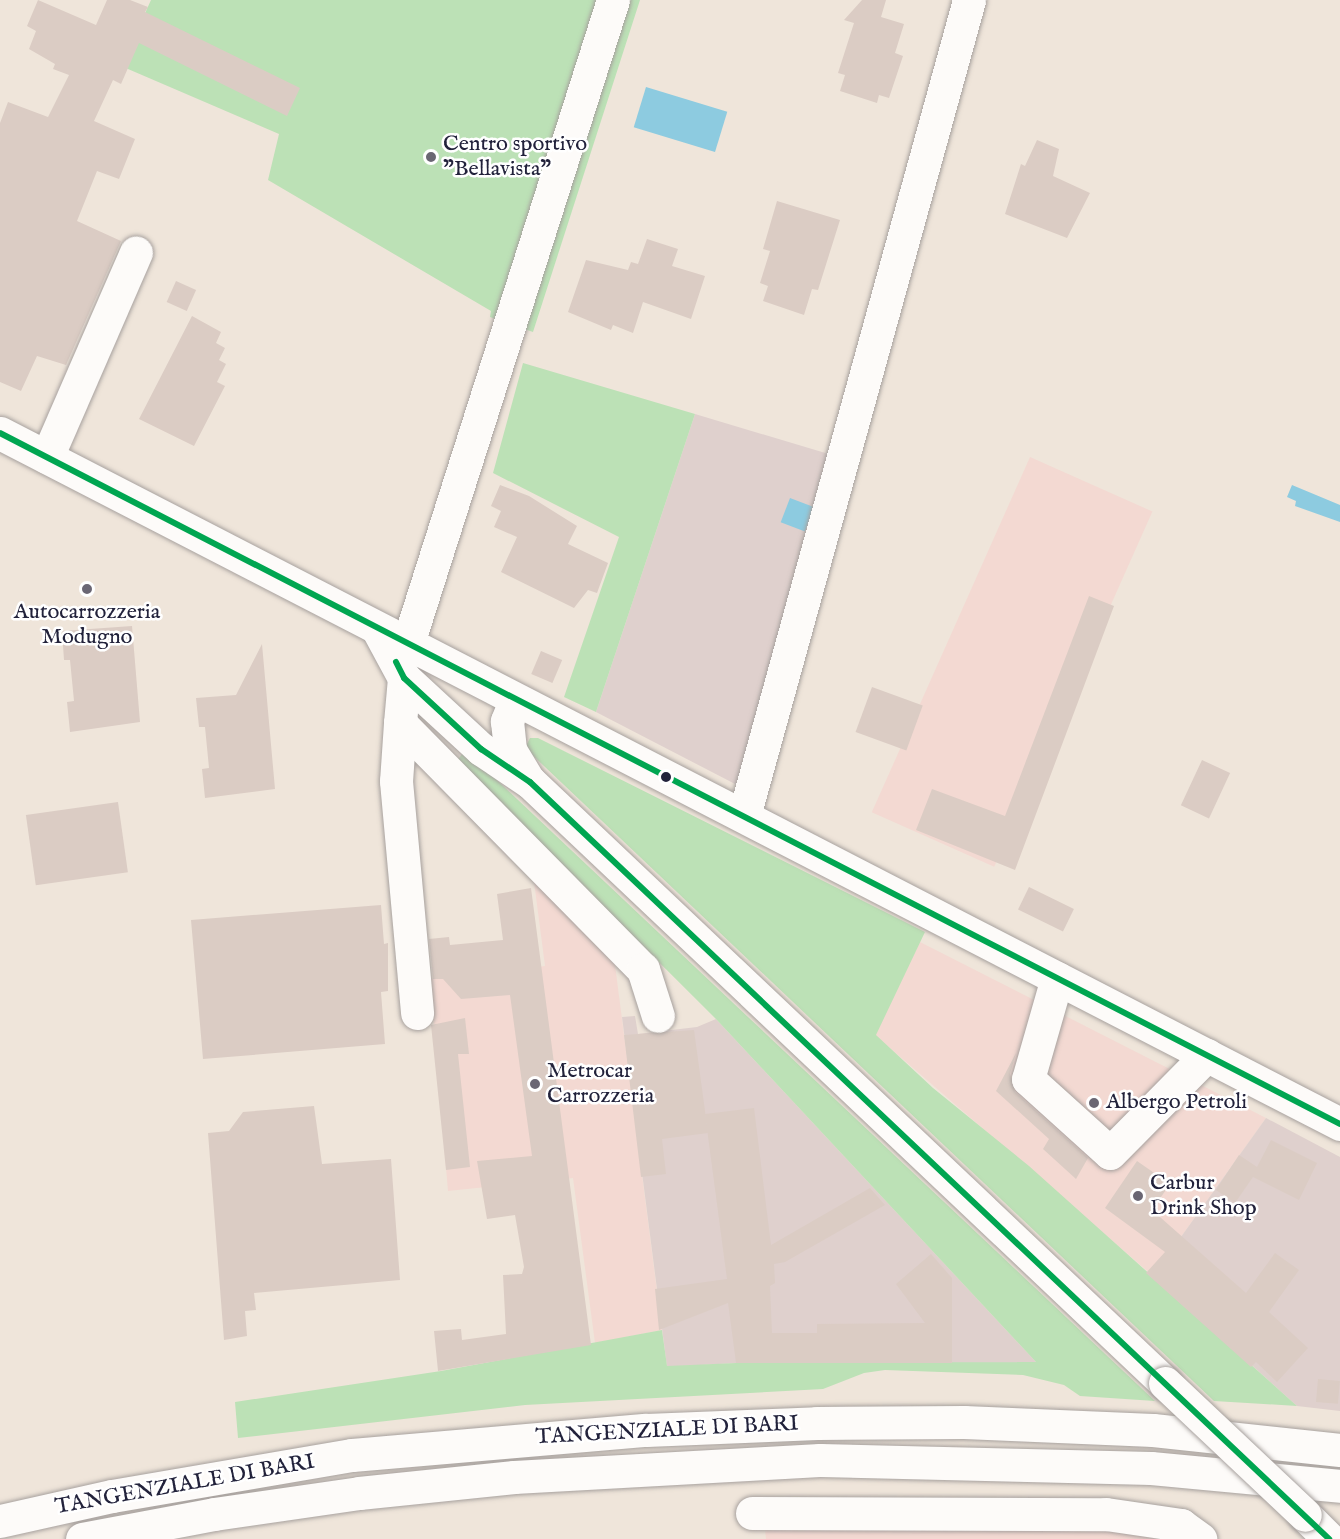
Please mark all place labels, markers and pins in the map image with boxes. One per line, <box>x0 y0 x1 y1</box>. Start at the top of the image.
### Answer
place label: Centro sportivo "Bellavista" <box>443 131 587 182</box>
marker: Centro sportivo "Bellavista" <box>424 150 438 164</box>
marker: Autocarrozzeria Modugno <box>80 582 94 596</box>
place label: Autocarrozzeria Modugno <box>14 599 160 650</box>
unlabelled marker <box>660 771 672 783</box>
place label: Metrocar Carrozzeria <box>547 1058 654 1110</box>
marker: Metrocar Carrozzeria <box>528 1077 542 1091</box>
place label: Albergo Petroli <box>1106 1090 1247 1116</box>
marker: Albergo Petroli <box>1087 1096 1101 1110</box>
place label: Carbur Drink Shop <box>1150 1170 1257 1222</box>
marker: Carbur Drink Shop <box>1131 1189 1145 1203</box>

